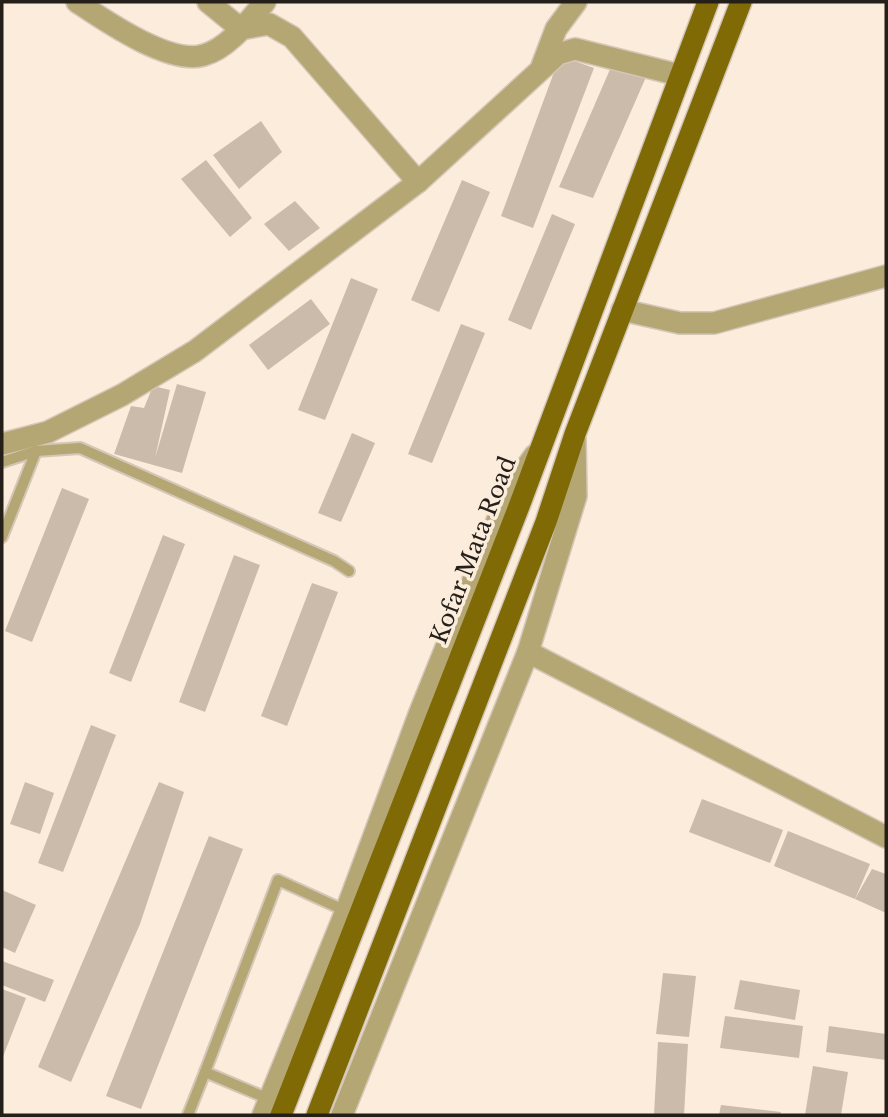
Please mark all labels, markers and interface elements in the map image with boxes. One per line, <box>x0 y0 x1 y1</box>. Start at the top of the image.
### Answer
street label: Kofar Mata Road <box>424 452 522 648</box>

